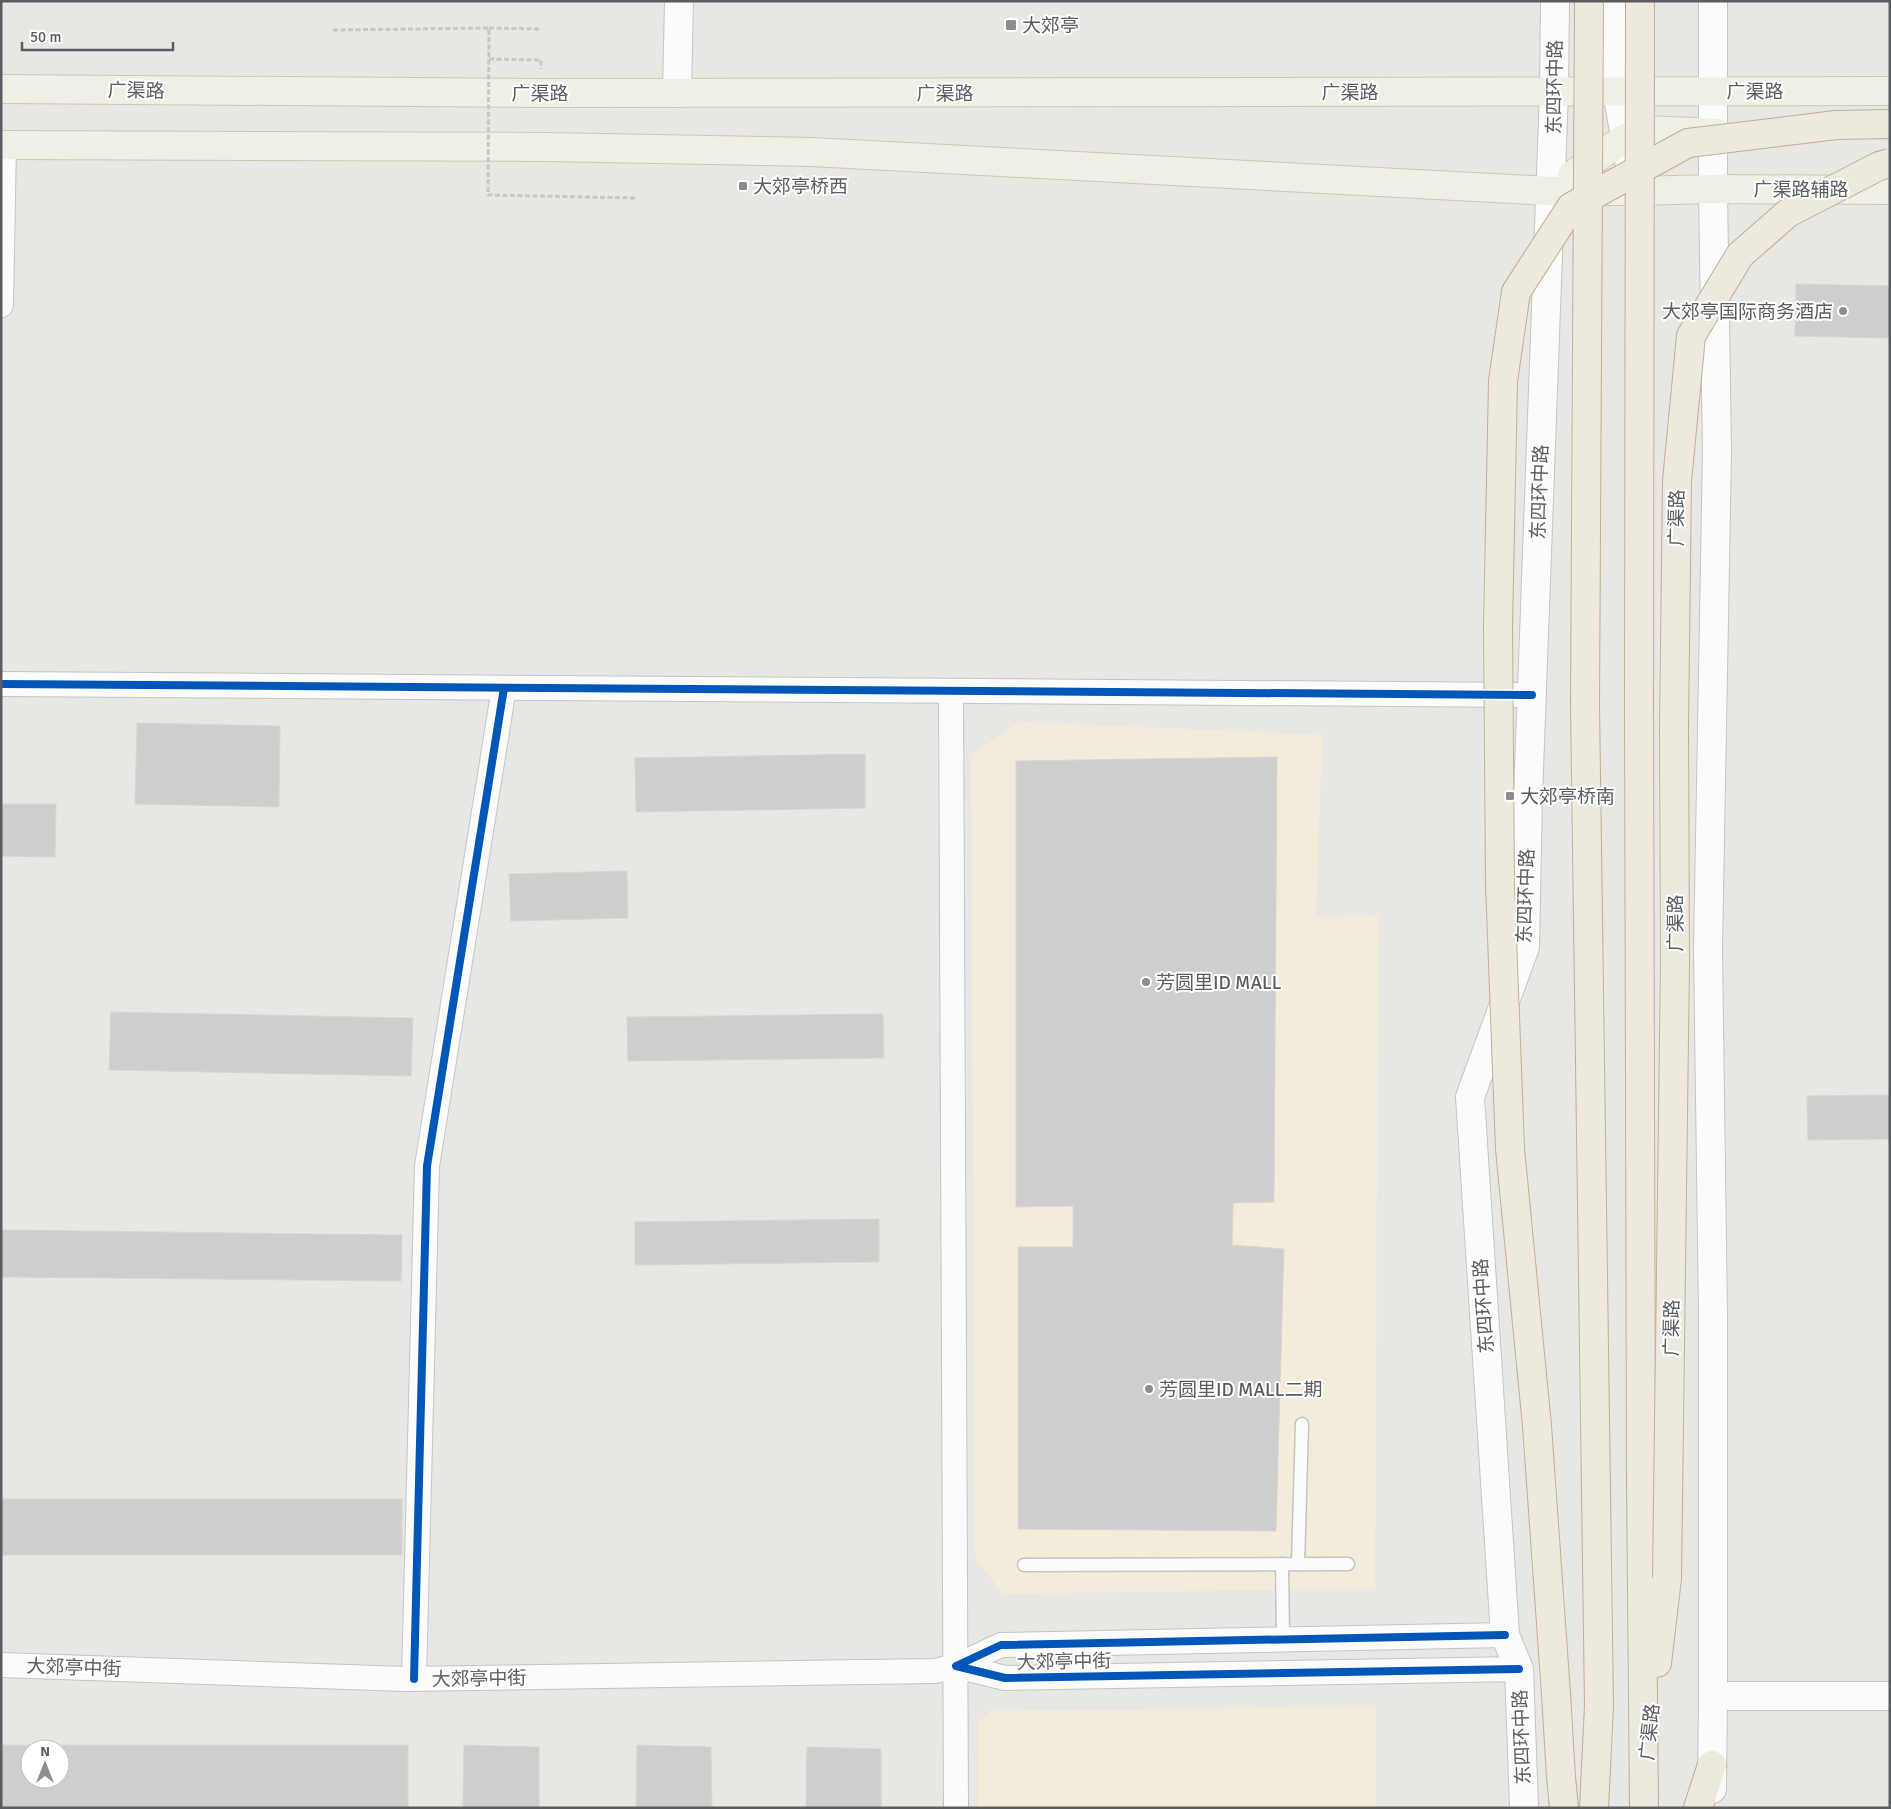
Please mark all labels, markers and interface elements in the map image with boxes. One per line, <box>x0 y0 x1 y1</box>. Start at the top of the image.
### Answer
place label: 大郊亭 <box>1022 14 1079 38</box>
marker: 大郊亭 <box>1004 18 1018 32</box>
scale bar <box>22 20 174 52</box>
text: 50 m <box>30 28 61 46</box>
street label: 东四环中路 <box>1542 39 1568 135</box>
street label: 广渠路 <box>107 79 165 103</box>
street label: 广渠路 <box>1726 80 1784 104</box>
street label: 广渠路 <box>1321 81 1379 105</box>
street label: 广渠路 <box>511 82 569 106</box>
street label: 广渠路 <box>916 82 974 106</box>
place label: 大郊亭桥西 <box>753 175 848 199</box>
street label: 广渠路辅路 <box>1753 178 1849 202</box>
marker: 大郊亭桥西 <box>737 180 749 192</box>
place label: 大郊亭国际商务酒店 <box>1662 300 1833 324</box>
marker: 大郊亭国际商务酒店 <box>1837 305 1849 317</box>
street label: 东四环中路 <box>1526 444 1554 540</box>
street label: 广渠路 <box>1665 489 1689 547</box>
place label: 大郊亭桥南 <box>1520 785 1615 809</box>
marker: 大郊亭桥南 <box>1504 790 1516 802</box>
street label: 东四环中路 <box>1512 848 1540 944</box>
street label: 广渠路 <box>1664 894 1688 952</box>
place label: 芳圆里ID MALL <box>1156 971 1282 995</box>
marker: 芳圆里ID MALL <box>1140 976 1152 988</box>
street label: 东四环中路 <box>1469 1258 1499 1354</box>
street label: 广渠路 <box>1660 1299 1684 1357</box>
place label: 芳圆里ID MALL二期 <box>1159 1378 1323 1402</box>
marker: 芳圆里ID MALL二期 <box>1143 1383 1155 1395</box>
street label: 大郊亭中街 <box>1016 1649 1112 1675</box>
street label: 大郊亭中街 <box>26 1654 122 1682</box>
street label: 大郊亭中街 <box>431 1666 527 1692</box>
street label: 东四环中路 <box>1508 1689 1536 1785</box>
street label: 广渠路 <box>1635 1702 1665 1762</box>
north arrow <box>20 1739 70 1789</box>
text: N <box>40 1743 50 1760</box>

